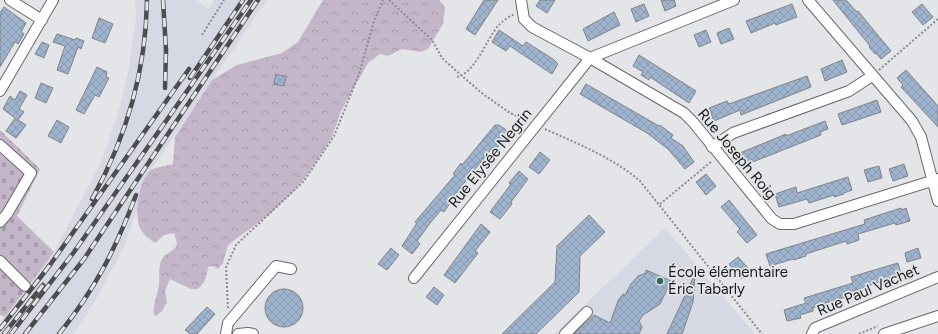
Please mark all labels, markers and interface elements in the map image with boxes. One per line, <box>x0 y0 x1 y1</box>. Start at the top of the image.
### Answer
street label: Rue Elysée Negrin <box>445 105 535 211</box>
street label: Rue Joseph Roig <box>694 105 780 203</box>
street label: Rue Paul Vachet <box>814 260 922 320</box>
place label: École élémentaire Éric Tabarly <box>668 263 788 298</box>
marker: École élémentaire Éric Tabarly <box>655 276 665 286</box>

